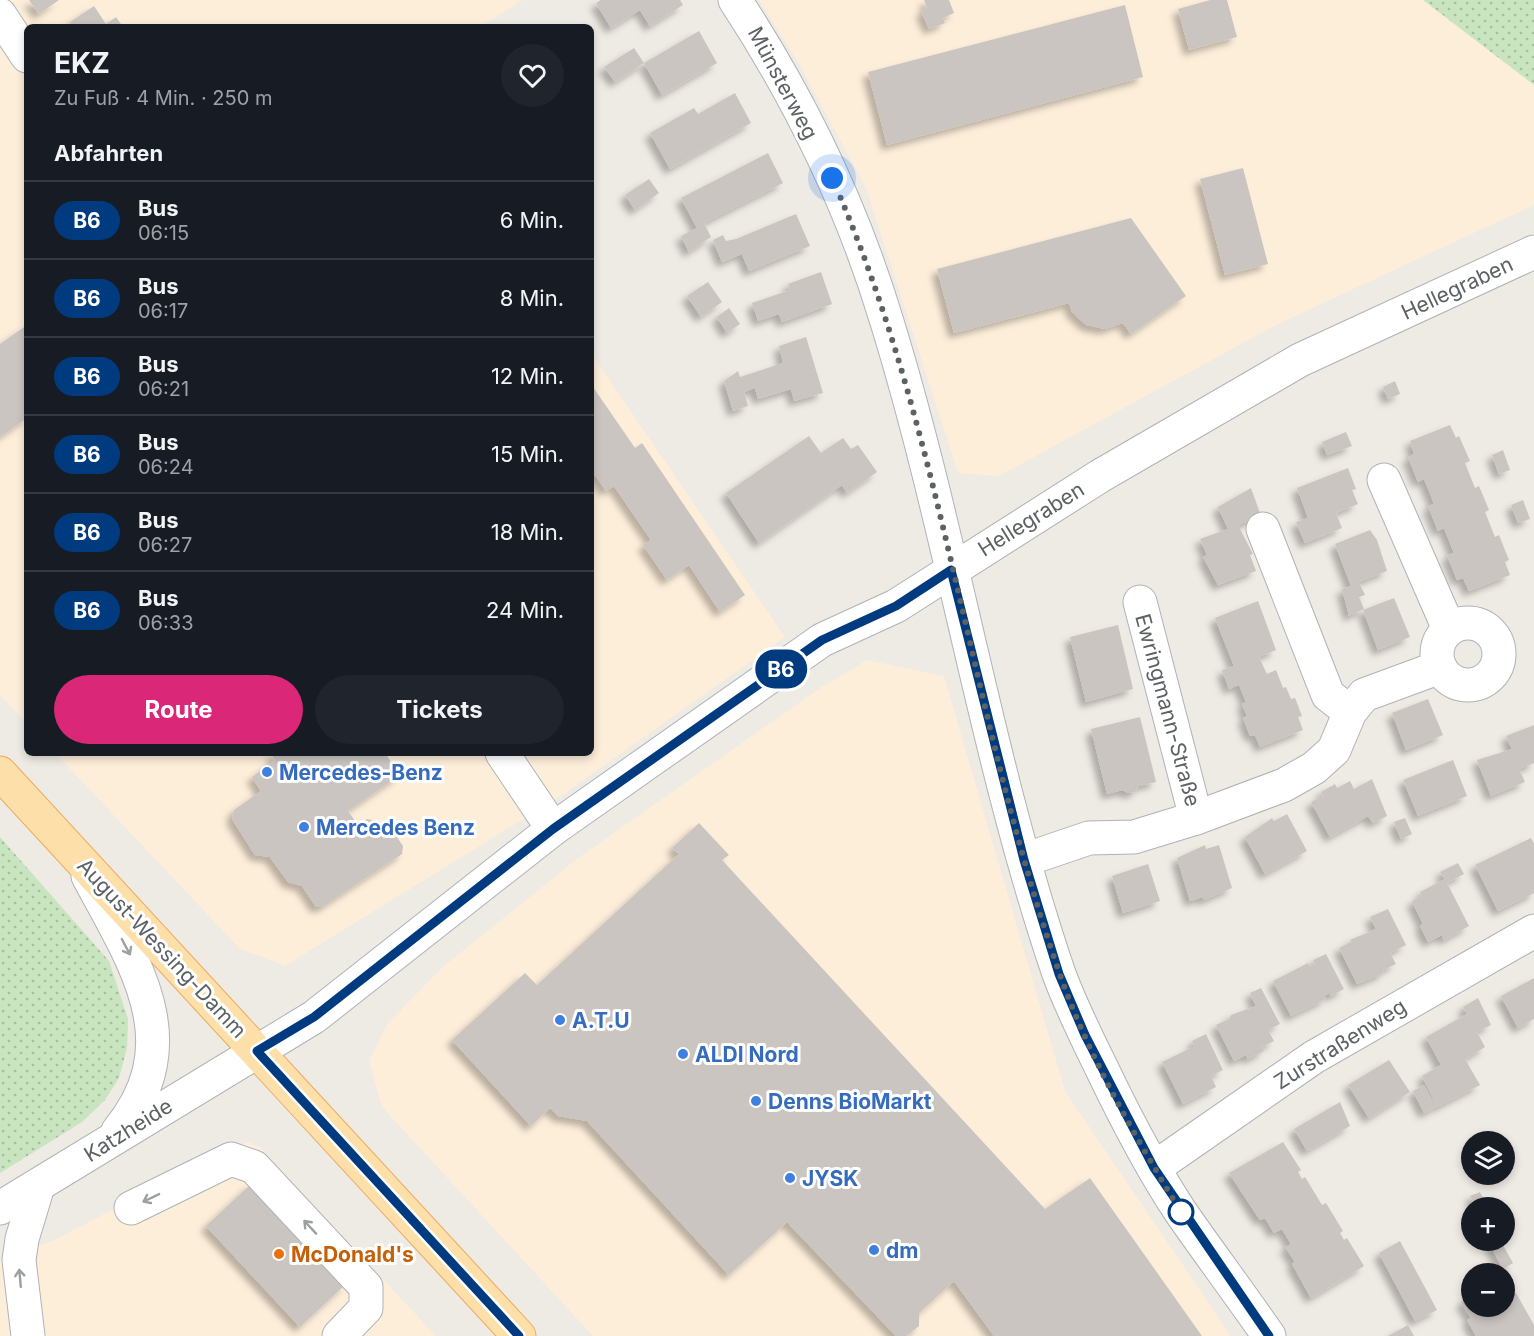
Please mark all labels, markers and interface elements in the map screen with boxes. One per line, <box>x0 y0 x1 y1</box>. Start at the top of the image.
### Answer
street label: Münsterweg <box>743 22 823 144</box>
button: heart <box>501 44 564 107</box>
text: EKZ <box>54 46 110 80</box>
text: Zu Fuß · 4 Min. · 250 m <box>54 86 273 110</box>
text: Abfahrten <box>54 140 163 166</box>
your location <box>817 163 847 193</box>
text: Bus <box>138 195 179 221</box>
text: 6 Min. <box>500 207 564 233</box>
text: B6 <box>73 208 101 233</box>
text: 06:15 <box>138 221 189 245</box>
street label: Hellegraben <box>1397 251 1517 325</box>
text: Bus <box>138 273 179 299</box>
text: 8 Min. <box>500 285 564 311</box>
text: B6 <box>73 286 101 311</box>
text: 06:17 <box>138 299 188 323</box>
text: Bus <box>138 351 179 377</box>
text: 12 Min. <box>491 363 564 389</box>
text: B6 <box>73 364 101 389</box>
text: 06:21 <box>138 377 189 401</box>
text: Bus <box>138 429 179 455</box>
text: 15 Min. <box>491 441 564 467</box>
text: B6 <box>73 442 101 467</box>
text: 06:24 <box>138 455 194 479</box>
street label: Hellegraben <box>973 477 1089 561</box>
text: Bus <box>138 507 179 533</box>
text: 18 Min. <box>491 519 564 545</box>
text: B6 <box>73 520 101 545</box>
text: 06:27 <box>138 533 192 557</box>
text: Bus <box>138 585 179 611</box>
text: 24 Min. <box>486 597 564 623</box>
text: B6 <box>73 598 101 623</box>
text: 06:33 <box>138 611 194 635</box>
street label: Ewringmann-Straße <box>1130 611 1206 809</box>
line badge: B6 <box>754 650 808 688</box>
text: B6 <box>767 657 795 682</box>
button: Route <box>54 675 303 744</box>
button: Tickets <box>315 675 564 744</box>
place label: Mercedes-Benz <box>279 760 443 785</box>
marker: Mercedes-Benz <box>260 765 274 779</box>
place label: Mercedes Benz <box>316 815 475 840</box>
marker: Mercedes Benz <box>297 820 311 834</box>
street label: August-Wessing-Damm <box>72 853 252 1043</box>
one-way arrow <box>120 938 132 956</box>
street label: Zurstraßenweg <box>1269 993 1411 1095</box>
place label: A.T.U <box>572 1008 630 1033</box>
marker: A.T.U <box>553 1013 567 1027</box>
place label: ALDI Nord <box>695 1042 799 1067</box>
marker: ALDI Nord <box>676 1047 690 1061</box>
place label: Denns BioMarkt <box>768 1089 932 1114</box>
street label: Katzheide <box>79 1093 177 1167</box>
marker: Denns BioMarkt <box>749 1094 763 1108</box>
map controls <box>1461 1131 1515 1317</box>
button: layers <box>1461 1131 1515 1185</box>
place label: JYSK <box>802 1166 858 1191</box>
marker: JYSK <box>783 1171 797 1185</box>
one-way arrow <box>143 1192 161 1204</box>
button: + <box>1461 1197 1515 1251</box>
unlabelled marker <box>1168 1199 1194 1225</box>
one-way arrow <box>303 1220 317 1235</box>
place label: dm <box>886 1238 918 1263</box>
place label: McDonald's <box>291 1242 414 1267</box>
marker: dm <box>867 1243 881 1257</box>
marker: McDonald's <box>272 1247 286 1261</box>
button: − <box>1461 1263 1515 1317</box>
one-way arrow <box>14 1269 25 1289</box>

